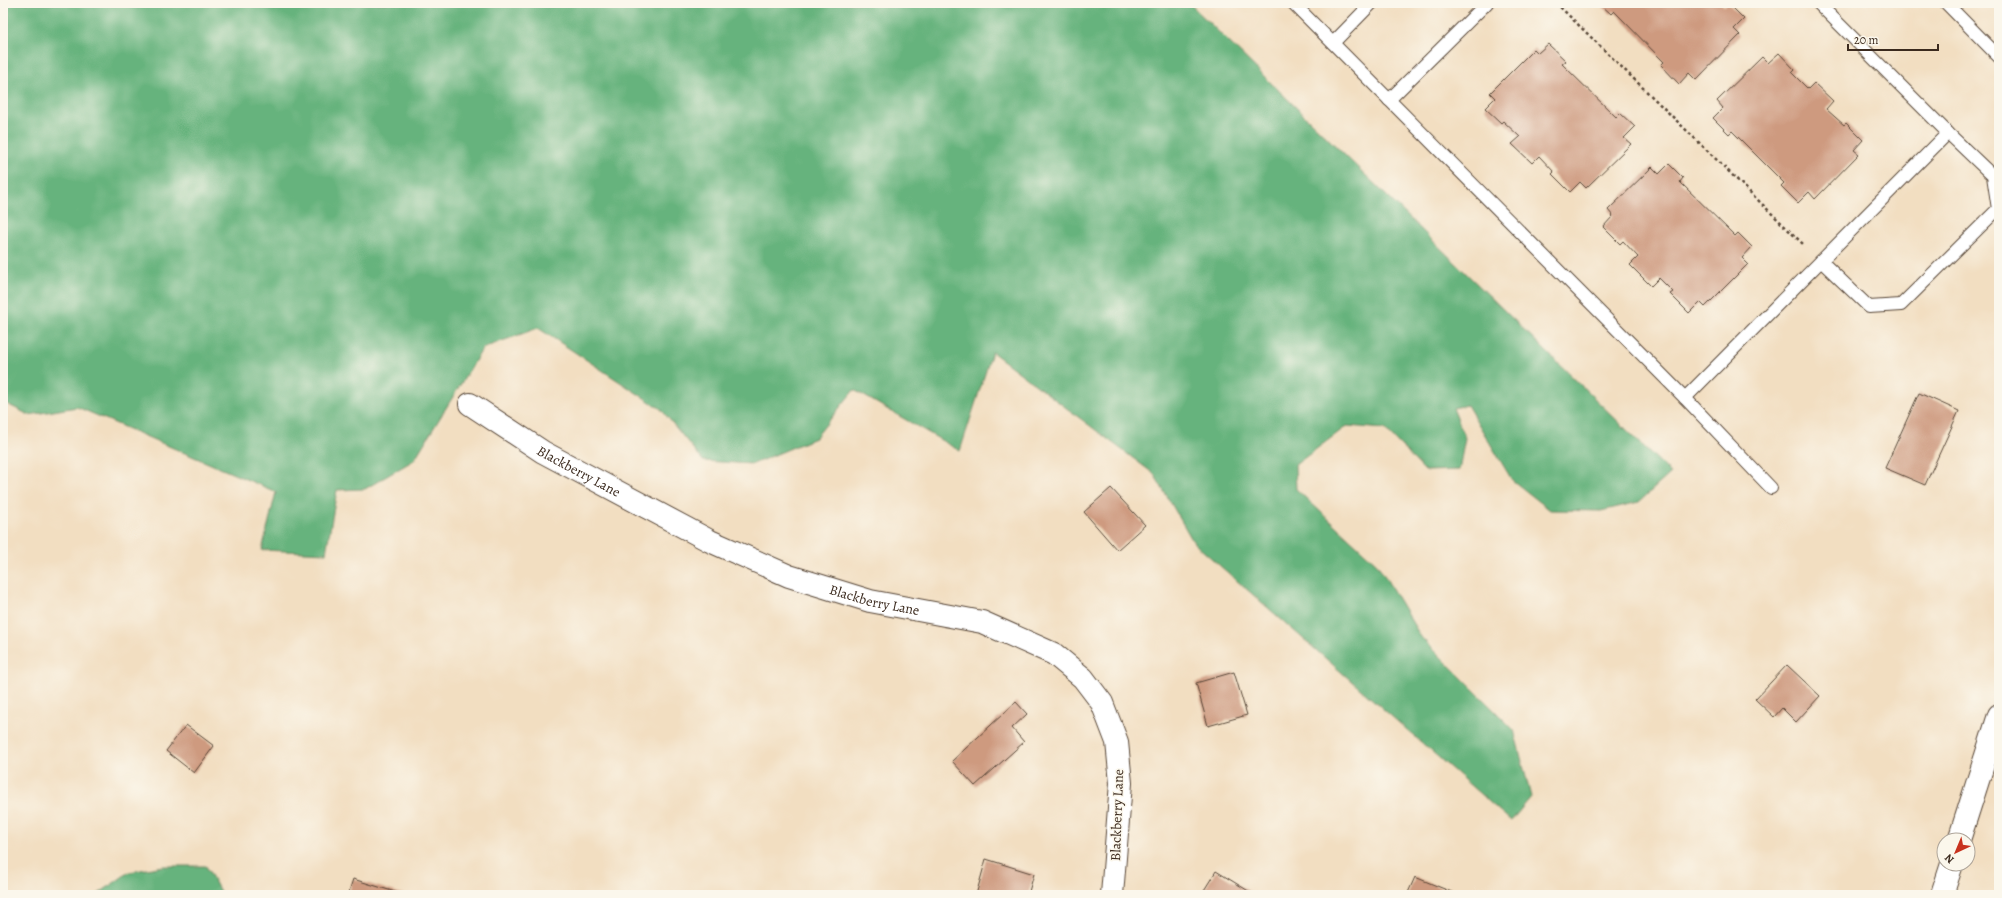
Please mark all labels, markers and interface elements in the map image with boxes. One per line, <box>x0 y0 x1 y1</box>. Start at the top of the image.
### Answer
scale bar <box>1848 26 1938 52</box>
text: 20 m <box>1854 32 1878 48</box>
street label: Blackberry Lane <box>533 441 624 501</box>
street label: Blackberry Lane <box>827 580 921 620</box>
street label: Blackberry Lane <box>1106 769 1128 861</box>
north arrow <box>1936 832 1976 872</box>
text: N <box>1941 851 1957 867</box>

